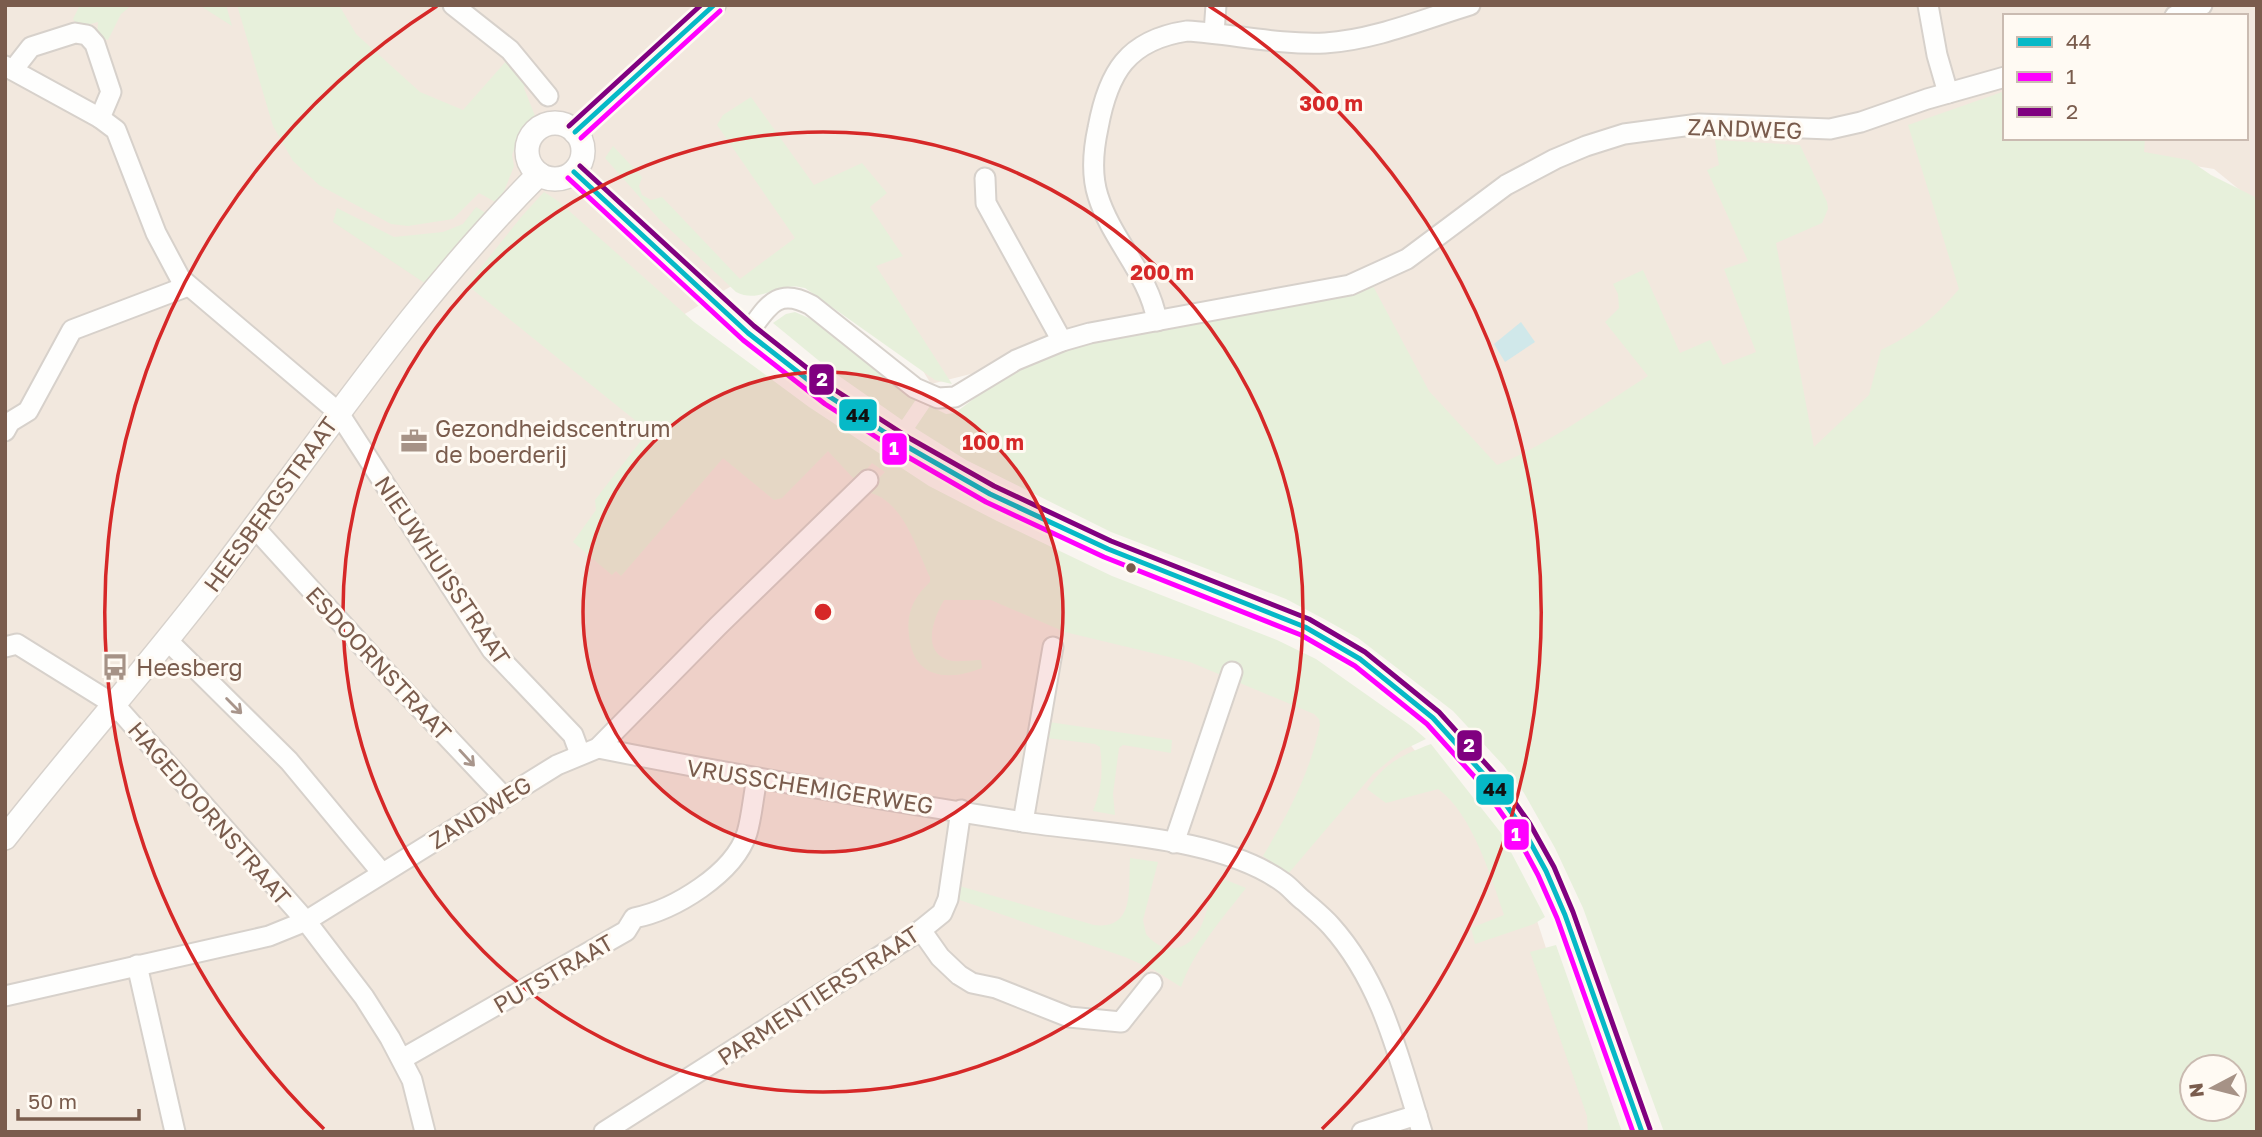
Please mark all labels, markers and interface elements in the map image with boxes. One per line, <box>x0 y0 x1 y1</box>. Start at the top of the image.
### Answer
legend <box>2003 14 2248 140</box>
text: 44 <box>2066 28 2092 54</box>
text: 1 <box>2066 63 2076 89</box>
text: 300 m <box>1299 90 1363 116</box>
text: 2 <box>2066 98 2078 124</box>
street label: ZANDWEG <box>1687 112 1803 144</box>
text: 200 m <box>1130 259 1194 285</box>
line badge: 2 <box>808 363 835 396</box>
text: 2 <box>816 367 828 390</box>
line badge: 44 <box>838 398 878 432</box>
text: 44 <box>846 403 870 426</box>
street label: HEESBERGSTRAAT <box>197 411 343 597</box>
place label: Gezondheidscentrum de boerderij <box>435 414 671 468</box>
office icon: Gezondheidscentrum de boerderij <box>399 426 429 456</box>
text: 100 m <box>962 429 1024 455</box>
line badge: 1 <box>881 432 908 466</box>
text: 1 <box>889 436 899 459</box>
street label: NIEUWHUISSTRAAT <box>369 470 517 670</box>
unlabelled marker <box>1124 561 1138 575</box>
street label: ESDOORNSTRAAT <box>301 580 457 746</box>
centre of rings <box>811 600 835 624</box>
bus stop icon: Heesberg <box>100 652 130 682</box>
place label: Heesberg <box>136 653 243 681</box>
one-way arrow <box>226 698 243 715</box>
street label: HAGEDOORNSTRAAT <box>123 716 297 910</box>
line badge: 2 <box>1456 729 1483 762</box>
text: 2 <box>1463 733 1475 756</box>
one-way arrow <box>458 749 475 766</box>
street label: VRUSSCHEMIGERWEG <box>685 753 935 819</box>
street label: ZANDWEG <box>424 770 536 854</box>
line badge: 44 <box>1475 773 1515 806</box>
text: 44 <box>1483 777 1507 800</box>
line badge: 1 <box>1503 818 1530 851</box>
text: 1 <box>1511 822 1521 845</box>
street label: PARMENTIERSTRAAT <box>712 919 924 1071</box>
street label: PUTSTRAAT <box>488 927 618 1019</box>
north arrow <box>2178 1053 2248 1123</box>
scale bar <box>18 1078 138 1122</box>
text: N <box>2183 1082 2208 1099</box>
text: 50 m <box>28 1088 77 1114</box>

